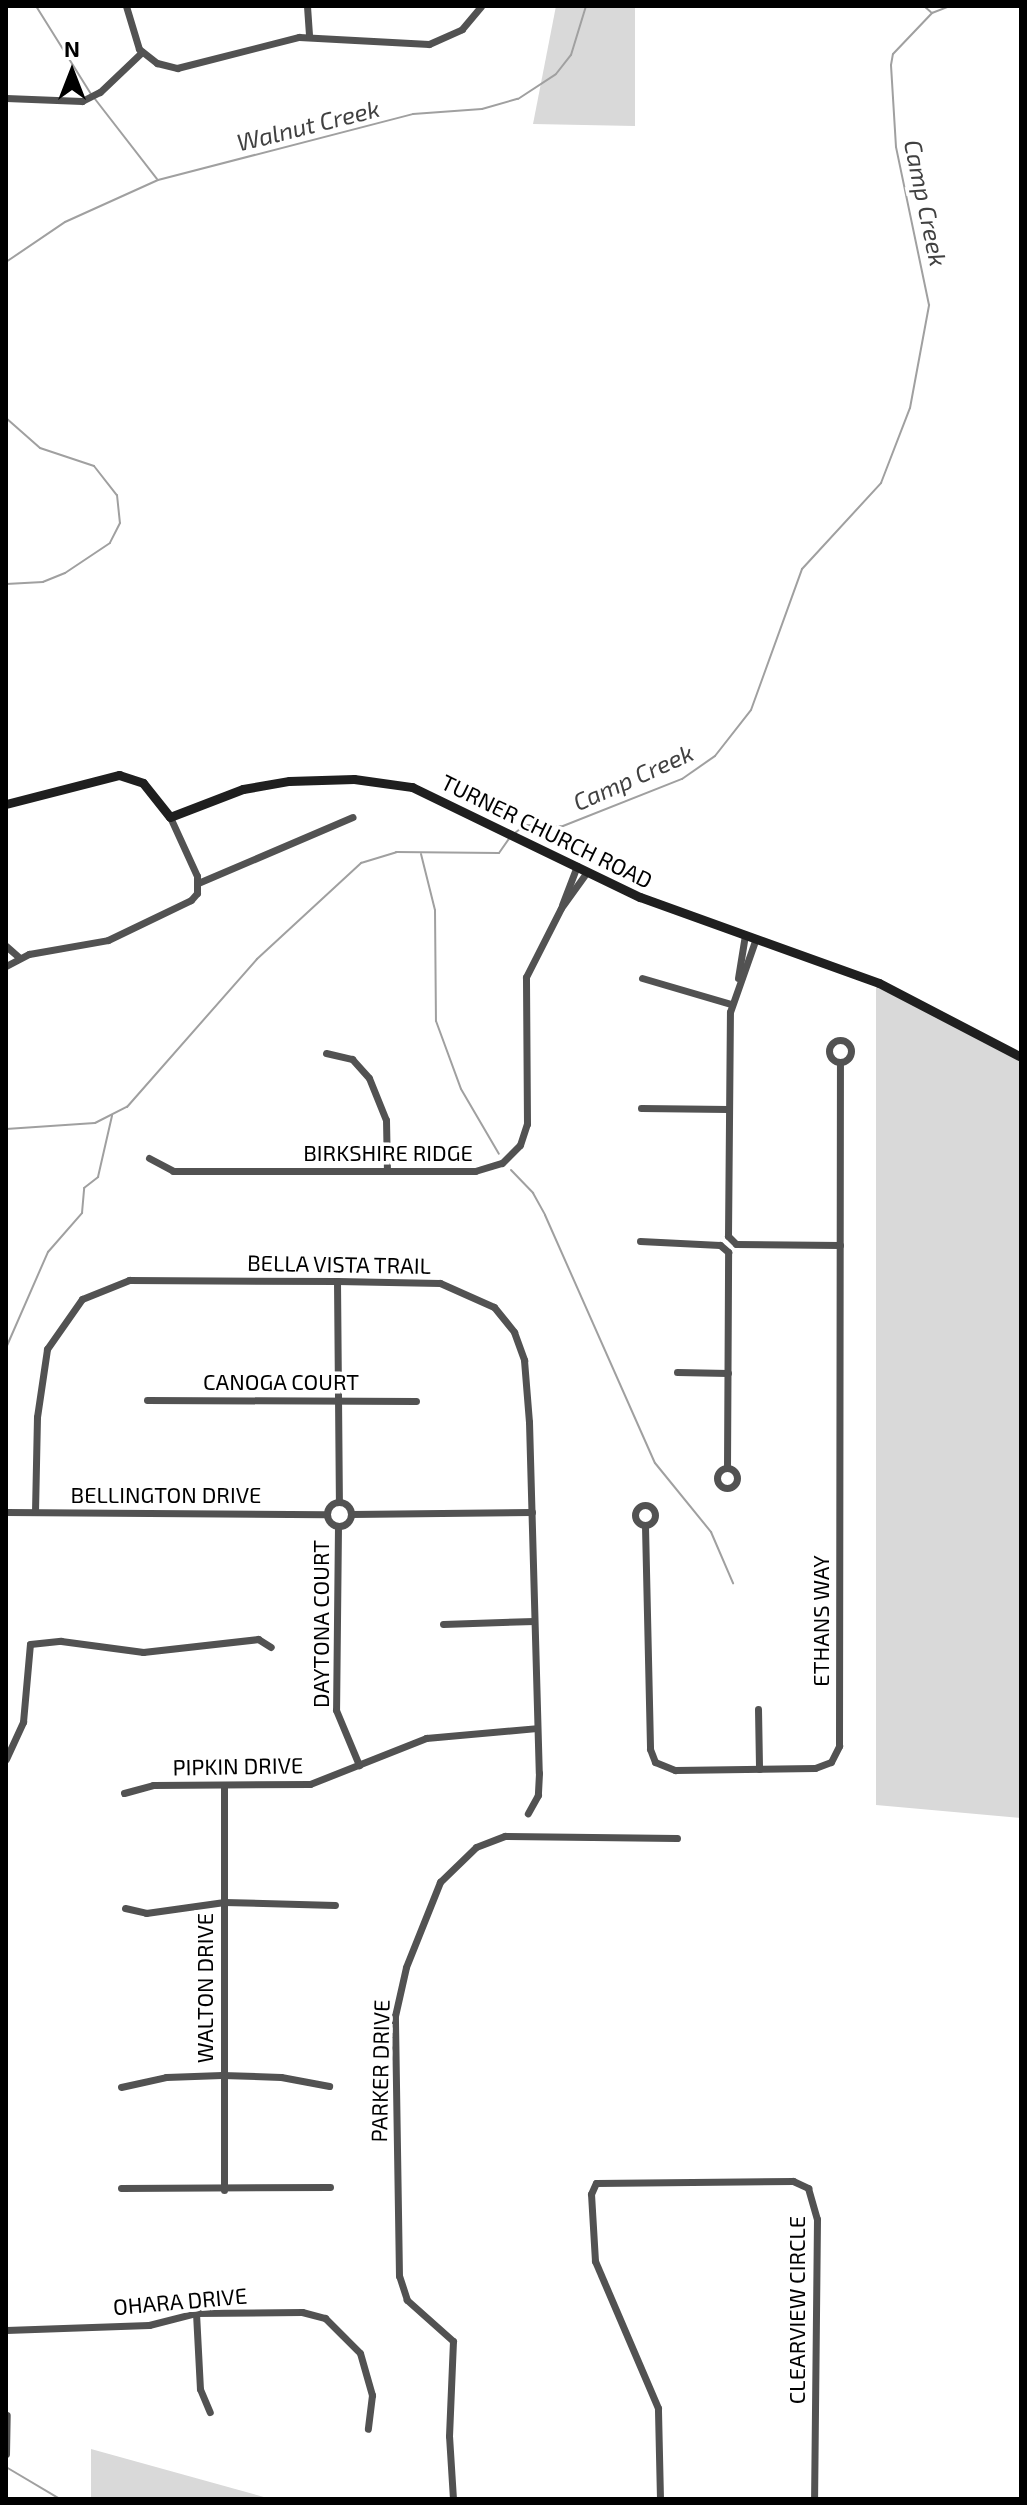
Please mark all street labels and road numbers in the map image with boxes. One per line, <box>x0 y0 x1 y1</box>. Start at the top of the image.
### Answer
street label: TURNER CHURCH ROAD <box>437 768 657 894</box>
street label: BIRKSHIRE RIDGE <box>303 1140 473 1166</box>
street label: BELLA VISTA TRAIL <box>246 1249 432 1279</box>
street label: CANOGA COURT <box>203 1369 359 1395</box>
street label: BELLINGTON DRIVE <box>71 1482 261 1508</box>
street label: DAYTONA COURT <box>308 1540 334 1708</box>
street label: ETHANS WAY <box>808 1555 834 1687</box>
street label: PIPKIN DRIVE <box>172 1752 304 1780</box>
street label: WALTON DRIVE <box>192 1913 218 2063</box>
street label: PARKER DRIVE <box>366 1999 394 2143</box>
street label: CLEARVIEW CIRCLE <box>784 2216 810 2404</box>
street label: OHARA DRIVE <box>112 2282 248 2320</box>

